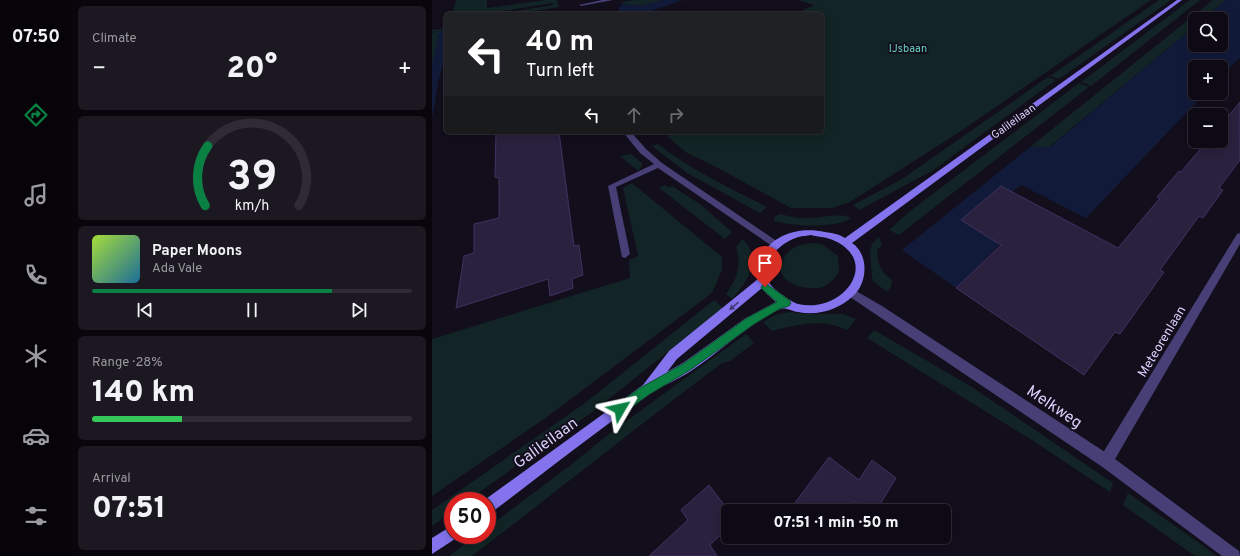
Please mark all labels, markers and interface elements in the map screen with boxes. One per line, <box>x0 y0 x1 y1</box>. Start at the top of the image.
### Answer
map controls <box>1188 12 1228 148</box>
button: search <box>1188 12 1228 52</box>
text: 40 m <box>526 25 594 61</box>
text: 07:50 <box>12 26 60 49</box>
icon: left <box>460 28 512 80</box>
text: Climate <box>92 31 137 47</box>
park label: IJsbaan <box>889 42 927 56</box>
text: 20° <box>227 51 277 88</box>
text: − <box>92 56 106 83</box>
text: + <box>398 56 412 83</box>
text: Turn left <box>526 60 594 83</box>
button: + <box>1188 60 1228 100</box>
icon: directions <box>22 101 50 129</box>
street label: Galileilaan <box>989 101 1039 143</box>
icon: left <box>581 104 603 126</box>
icon: ahead <box>623 104 645 126</box>
icon: right <box>665 104 687 126</box>
button: − <box>1188 108 1228 148</box>
text: 39 <box>227 152 277 205</box>
icon: music <box>22 181 50 209</box>
text: km/h <box>235 197 269 215</box>
text: Paper Moons <box>152 242 242 261</box>
pin <box>748 246 782 287</box>
icon: arrive <box>754 252 776 274</box>
icon: phone <box>22 261 50 289</box>
text: Ada Vale <box>152 261 202 277</box>
icon: previous <box>134 299 156 321</box>
icon: pause <box>241 299 263 321</box>
icon: next <box>348 299 370 321</box>
one-way arrow <box>728 302 739 311</box>
street label: Meteorenlaan <box>1135 303 1190 381</box>
icon: climate <box>22 342 50 370</box>
text: Range · 28% <box>92 355 163 371</box>
text: 140 km <box>92 375 195 412</box>
street label: Melkweg <box>1022 382 1086 434</box>
position arrow <box>599 388 641 430</box>
street label: Galileilaan <box>510 414 582 474</box>
icon: car <box>22 422 50 450</box>
text: Arrival <box>92 471 131 487</box>
text: 07:51 <box>92 491 166 528</box>
speed limit sign: 50 <box>444 492 496 544</box>
icon: filters <box>22 502 50 530</box>
text: 07:51 · 1 min · 50 m <box>773 514 899 533</box>

